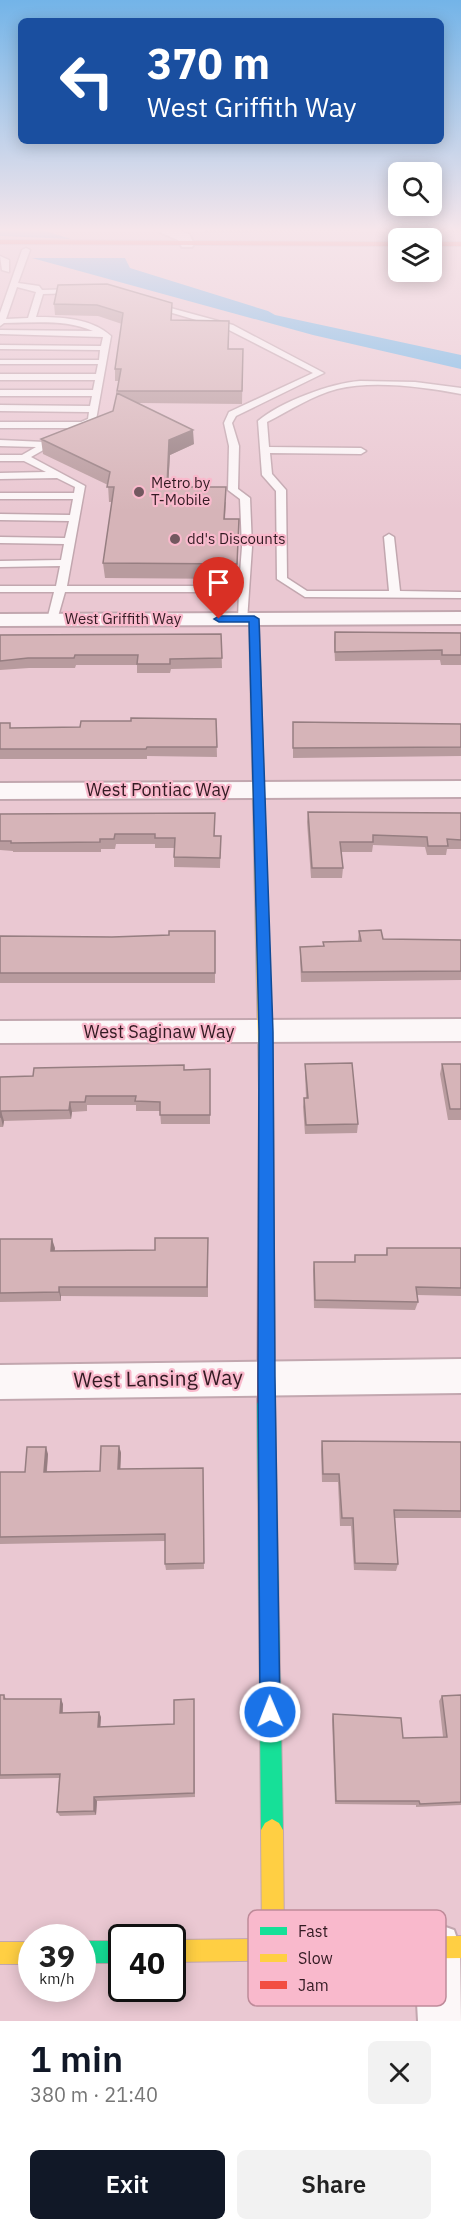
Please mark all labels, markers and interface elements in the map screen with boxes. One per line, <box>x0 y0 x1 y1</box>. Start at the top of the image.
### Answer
text: 370 m <box>147 36 270 91</box>
icon: left <box>48 42 126 120</box>
text: West Griffith Way <box>147 89 357 124</box>
map controls <box>388 162 442 282</box>
button: search <box>388 162 442 216</box>
button: layers <box>388 228 442 282</box>
place label: Metro by T-Mobile <box>151 473 211 509</box>
marker: Metro by T-Mobile <box>132 485 146 499</box>
place label: dd's Discounts <box>187 529 285 548</box>
marker: dd's Discounts <box>168 532 182 546</box>
pin <box>193 557 244 619</box>
icon: arrive <box>202 566 235 599</box>
street label: West Griffith Way <box>65 609 182 628</box>
street label: West Pontiac Way <box>86 778 230 801</box>
street label: West Saginaw Way <box>83 1020 235 1043</box>
street label: West Lansing Way <box>73 1363 243 1393</box>
position arrow <box>238 1680 302 1744</box>
legend <box>248 1910 446 2006</box>
text: Fast <box>298 1921 328 1941</box>
speed limit sign: 40 <box>108 1924 186 2002</box>
text: 39 <box>39 1936 75 1975</box>
text: Slow <box>298 1948 333 1968</box>
text: km/h <box>39 1969 75 1988</box>
text: Jam <box>298 1975 329 1995</box>
text: 1 min <box>30 2035 123 2082</box>
button: close <box>368 2041 431 2104</box>
text: 380 m · 21:40 <box>30 2081 158 2108</box>
button: Exit <box>30 2150 225 2219</box>
button: Share <box>237 2150 431 2219</box>

